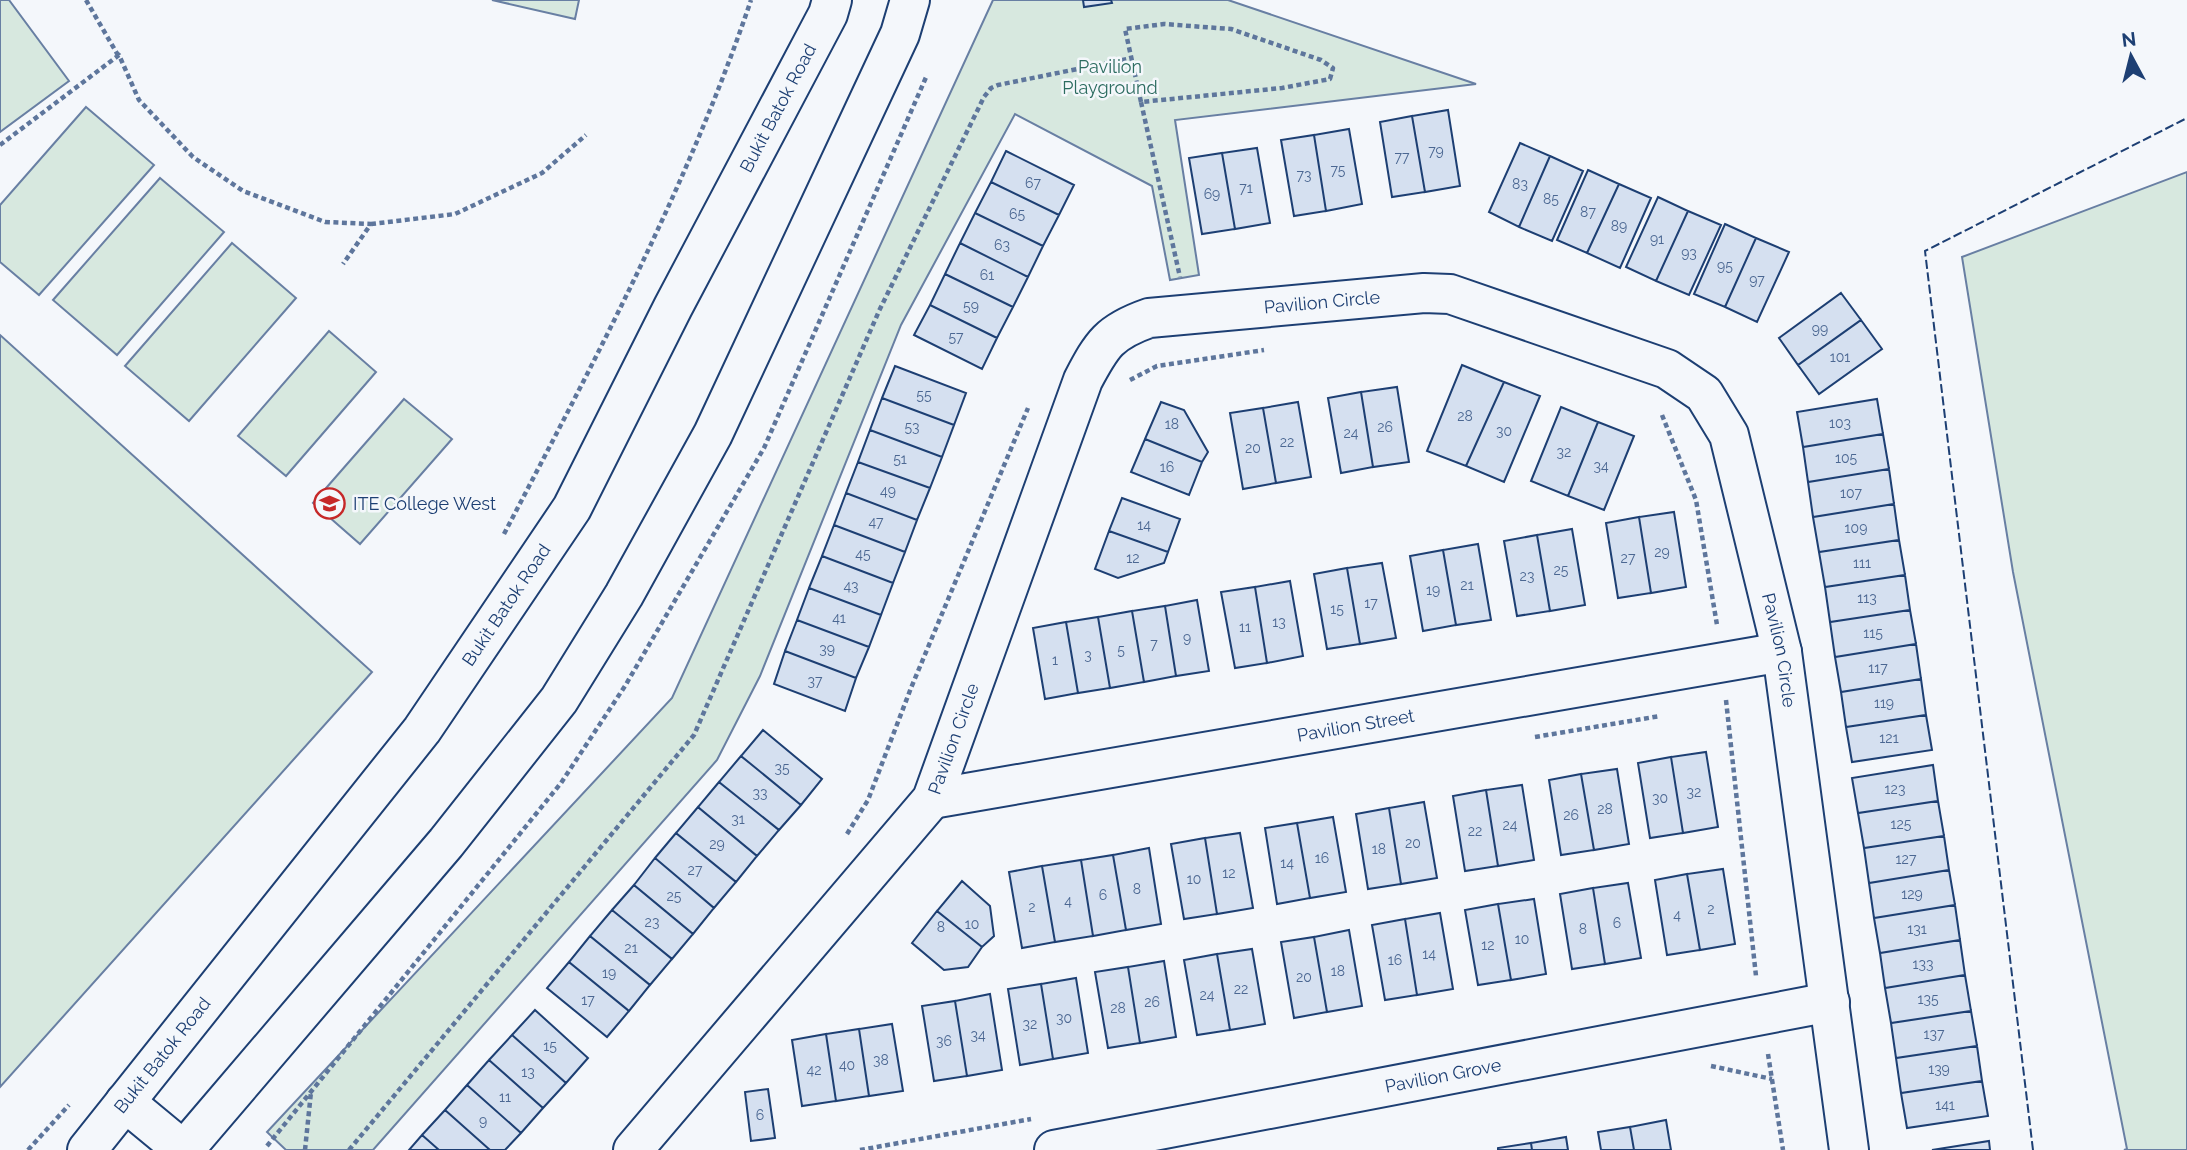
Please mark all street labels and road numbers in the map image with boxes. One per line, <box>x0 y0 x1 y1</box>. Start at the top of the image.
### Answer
street label: Bukit Batok Road <box>735 40 820 176</box>
street label: Pavilion Circle <box>1263 286 1381 318</box>
street label: Bukit Batok Road <box>457 540 555 670</box>
street label: Pavilion Circle <box>1758 591 1800 709</box>
street label: Pavilion Circle <box>924 680 983 797</box>
street label: Pavilion Street <box>1295 705 1416 746</box>
street label: Bukit Batok Road <box>109 993 215 1117</box>
street label: Pavilion Grove <box>1383 1054 1503 1097</box>

